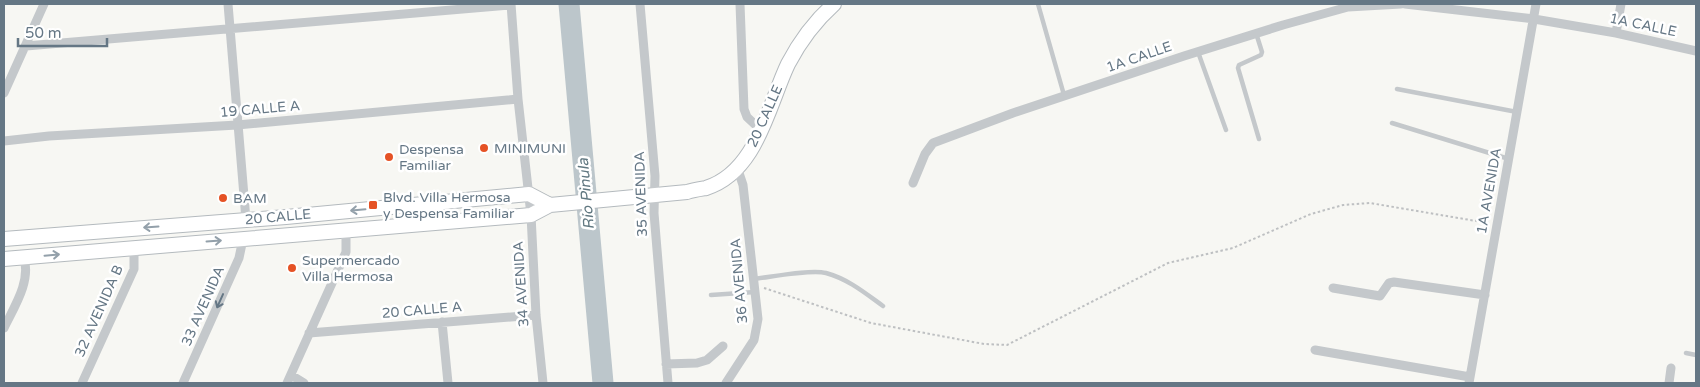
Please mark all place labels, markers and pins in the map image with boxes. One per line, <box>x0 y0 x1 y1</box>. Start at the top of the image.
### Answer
place label: MINIMUNI <box>494 140 566 157</box>
place label: Despensa Familiar <box>399 141 464 174</box>
marker: MINIMUNI <box>478 142 490 154</box>
marker: Despensa Familiar <box>383 151 395 163</box>
place label: Blvd. Villa Hermosa y Despensa Familiar <box>383 189 515 222</box>
place label: BAM <box>233 190 267 207</box>
marker: BAM <box>217 192 229 204</box>
marker: Blvd. Villa Hermosa y Despensa Familiar <box>367 199 379 211</box>
place label: Supermercado Villa Hermosa <box>302 252 400 285</box>
marker: Supermercado Villa Hermosa <box>286 262 298 274</box>

